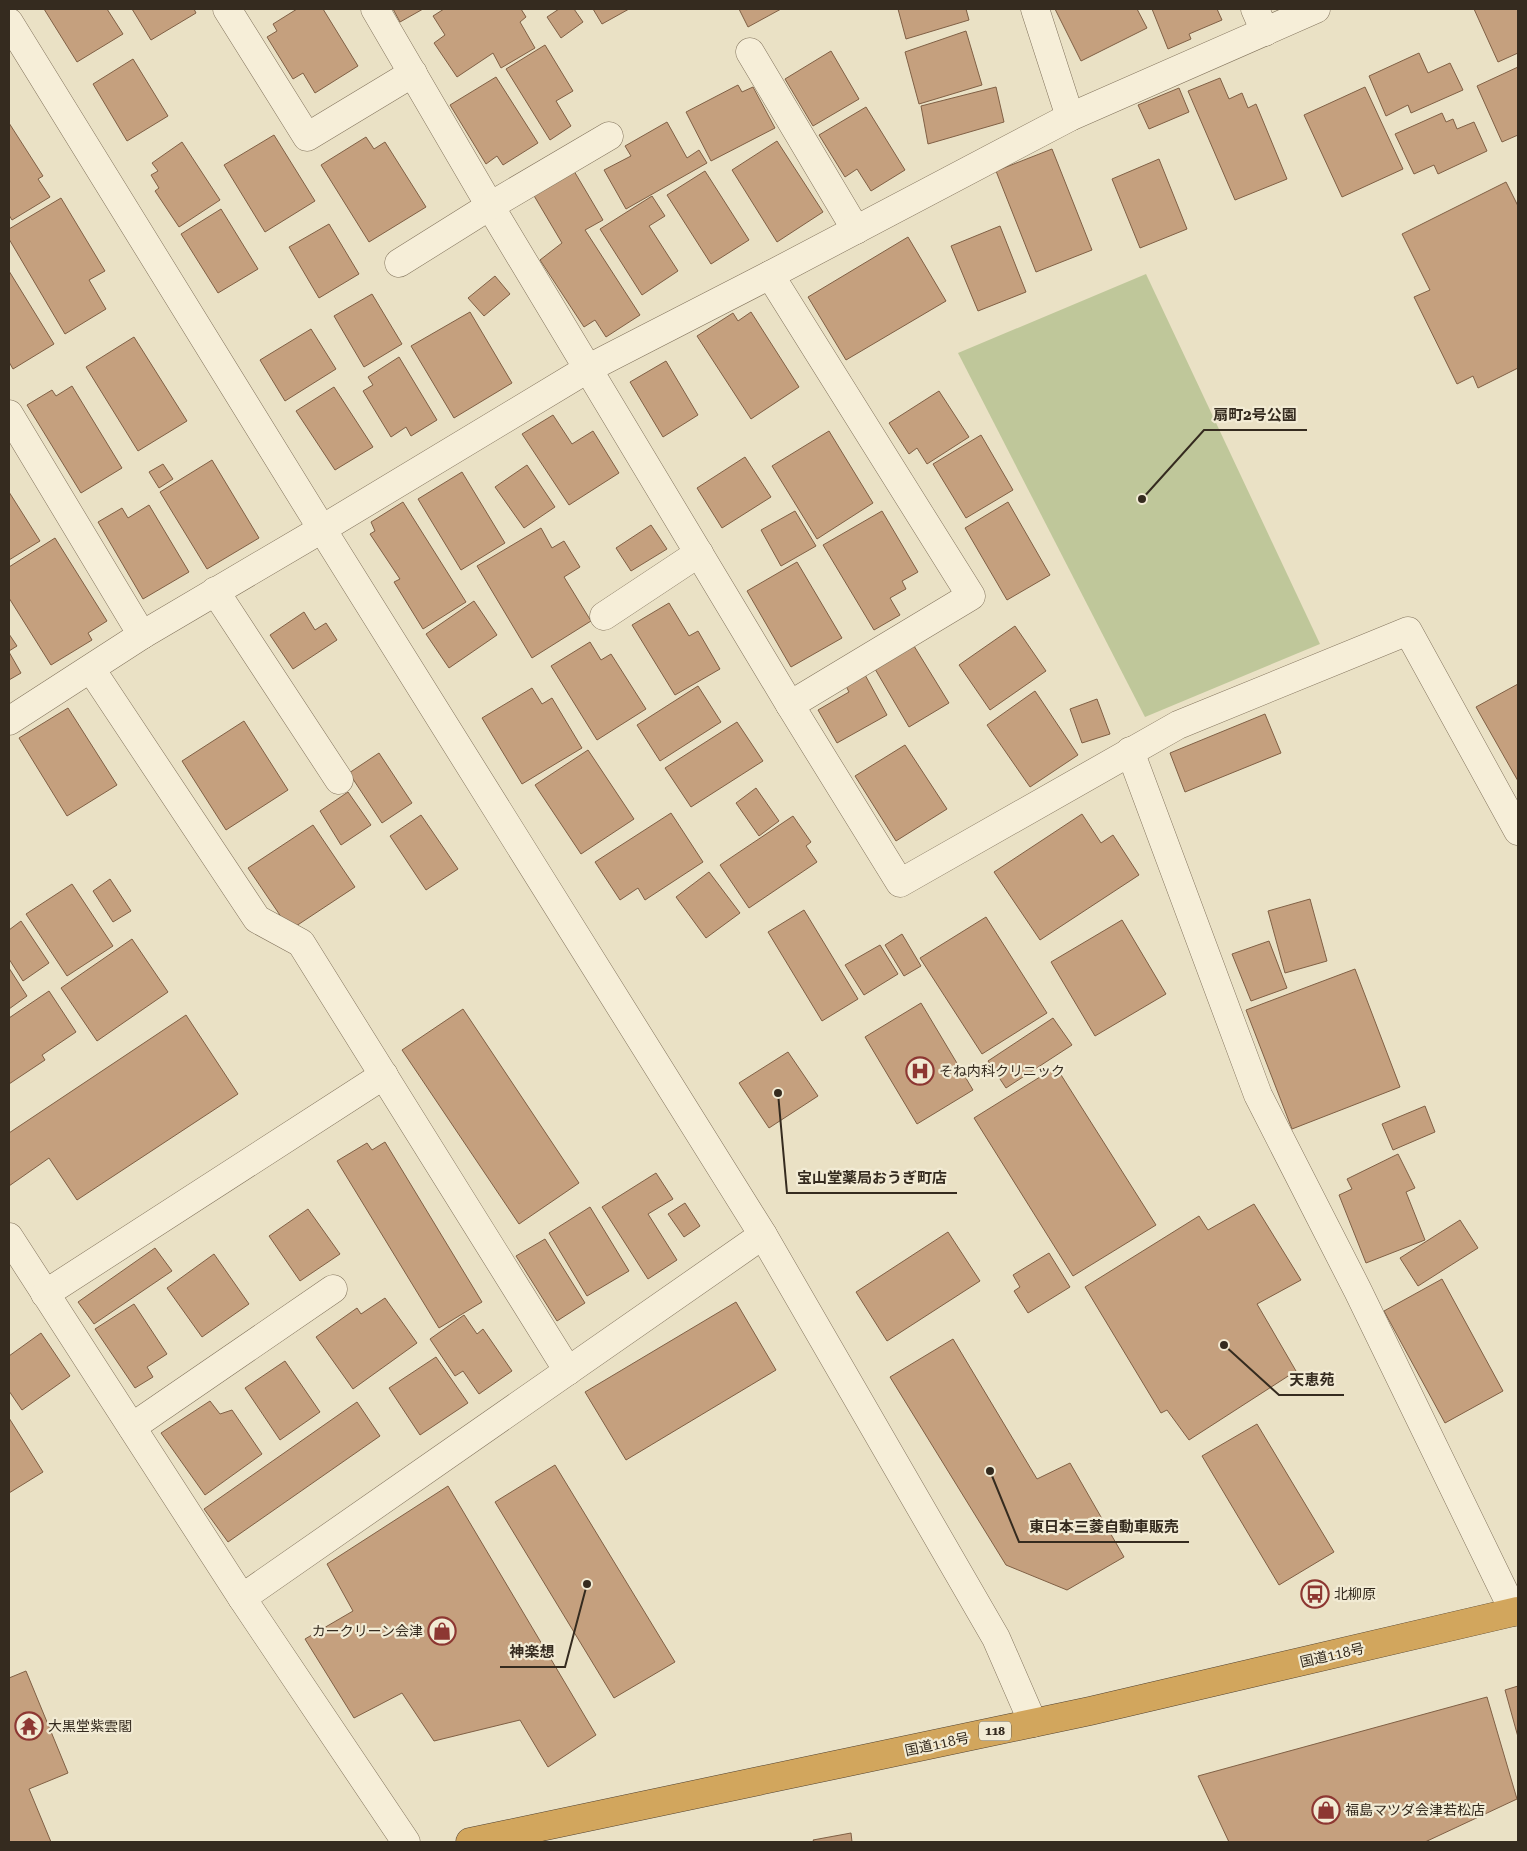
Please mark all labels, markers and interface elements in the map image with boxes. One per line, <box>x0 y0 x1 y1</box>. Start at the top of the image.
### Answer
callout: 扇町2号公園 <box>1204 400 1307 430</box>
text: 扇町2号公園 <box>1213 406 1297 424</box>
hospital icon: そね内科クリニック <box>905 1056 935 1086</box>
place label: そね内科クリニック <box>939 1063 1065 1079</box>
callout: 宝山堂薬局おうぎ町店 <box>787 1163 957 1193</box>
text: 宝山堂薬局おうぎ町店 <box>797 1169 947 1187</box>
callout: 天恵苑 <box>1279 1365 1344 1395</box>
text: 天恵苑 <box>1289 1371 1335 1389</box>
callout: 東日本三菱自動車販売 <box>1019 1512 1189 1542</box>
text: 東日本三菱自動車販売 <box>1029 1518 1179 1536</box>
bus stop icon: 北柳原 <box>1300 1579 1330 1609</box>
place label: 北柳原 <box>1334 1586 1376 1602</box>
shop icon: カークリーン会津 <box>427 1616 457 1646</box>
place label: カークリーン会津 <box>312 1623 423 1639</box>
callout: 神楽想 <box>500 1637 565 1667</box>
street label: 国道118号 <box>1298 1640 1366 1670</box>
text: 神楽想 <box>508 1643 555 1661</box>
temple icon: 大黒堂紫雲閣 <box>14 1711 44 1741</box>
place label: 大黒堂紫雲閣 <box>48 1718 132 1734</box>
road number: 118 <box>979 1722 1011 1740</box>
street label: 国道118号 <box>903 1729 971 1759</box>
shop icon: 福島マツダ会津若松店 <box>1311 1795 1341 1825</box>
place label: 福島マツダ会津若松店 <box>1345 1802 1485 1818</box>

